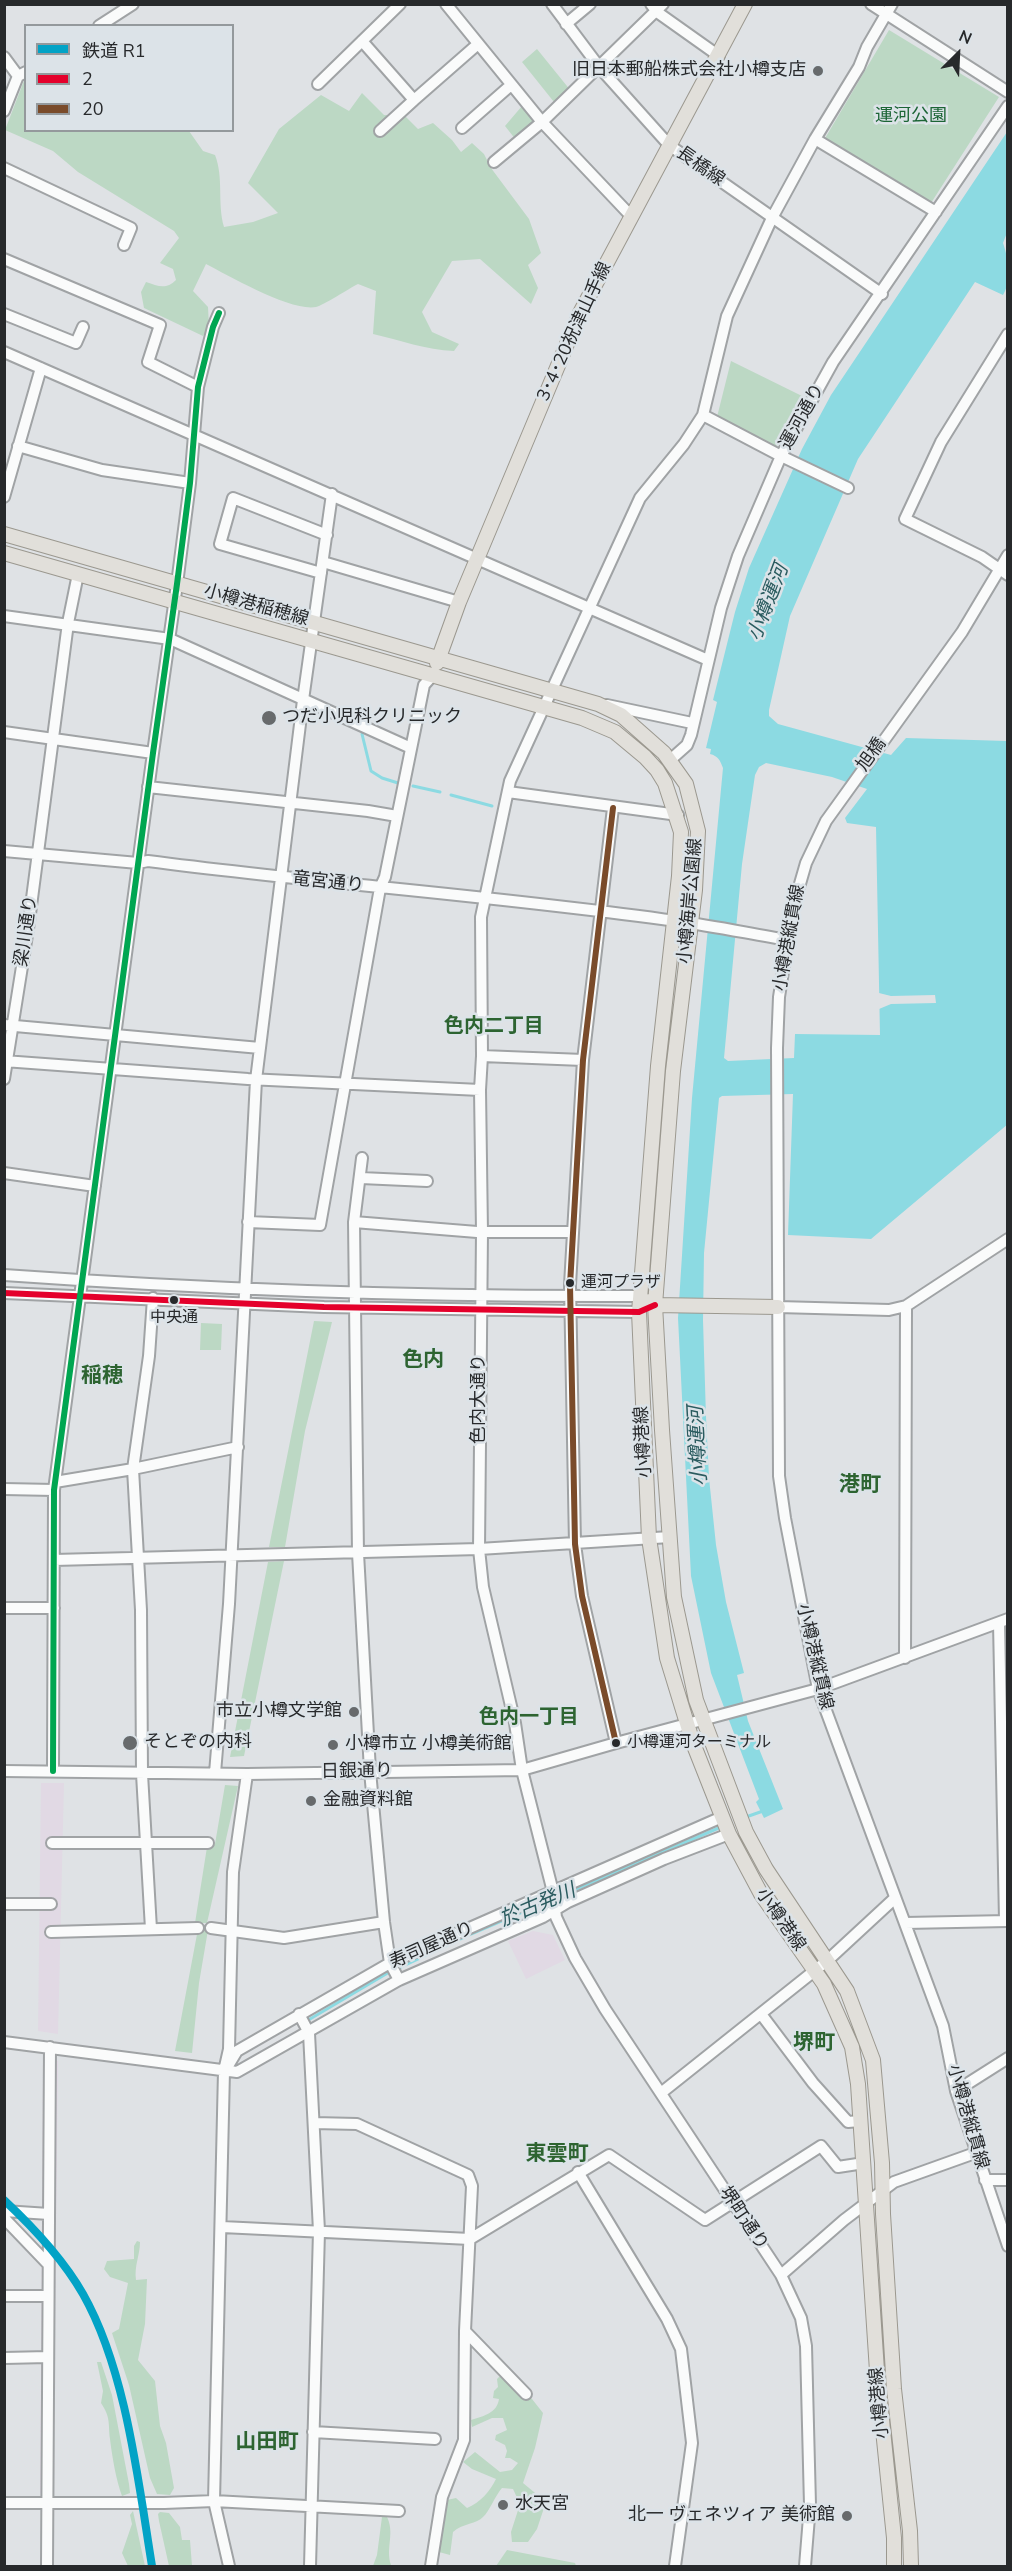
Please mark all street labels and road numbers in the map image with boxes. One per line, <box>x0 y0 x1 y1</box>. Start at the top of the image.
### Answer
street label: 長橋線 <box>672 143 728 191</box>
street label: 3･4･20祝津山手線 <box>533 259 617 405</box>
street label: 運河通り <box>776 380 830 454</box>
street label: 小樽港稲穂線 <box>201 581 311 631</box>
street label: 旭橋 <box>853 734 891 776</box>
street label: 小樽海岸公園線 <box>675 837 707 965</box>
street label: 竜宮通り <box>291 868 365 898</box>
street label: 小樽港縦貫線 <box>770 883 810 993</box>
street label: 梁川通り <box>11 894 43 968</box>
street label: 色内大通り <box>469 1354 491 1444</box>
street label: 小樽港線 <box>631 1405 657 1479</box>
street label: 小樽港縦貫線 <box>791 1602 837 1712</box>
street label: 日銀通り <box>321 1761 393 1783</box>
street label: 小樽港線 <box>751 1884 809 1956</box>
street label: 寿司屋通り <box>386 1918 478 1974</box>
street label: 小樽港縦貫線 <box>942 2062 992 2172</box>
street label: 堺町通り <box>714 2183 772 2255</box>
street label: 小樽港線 <box>866 2366 894 2440</box>

